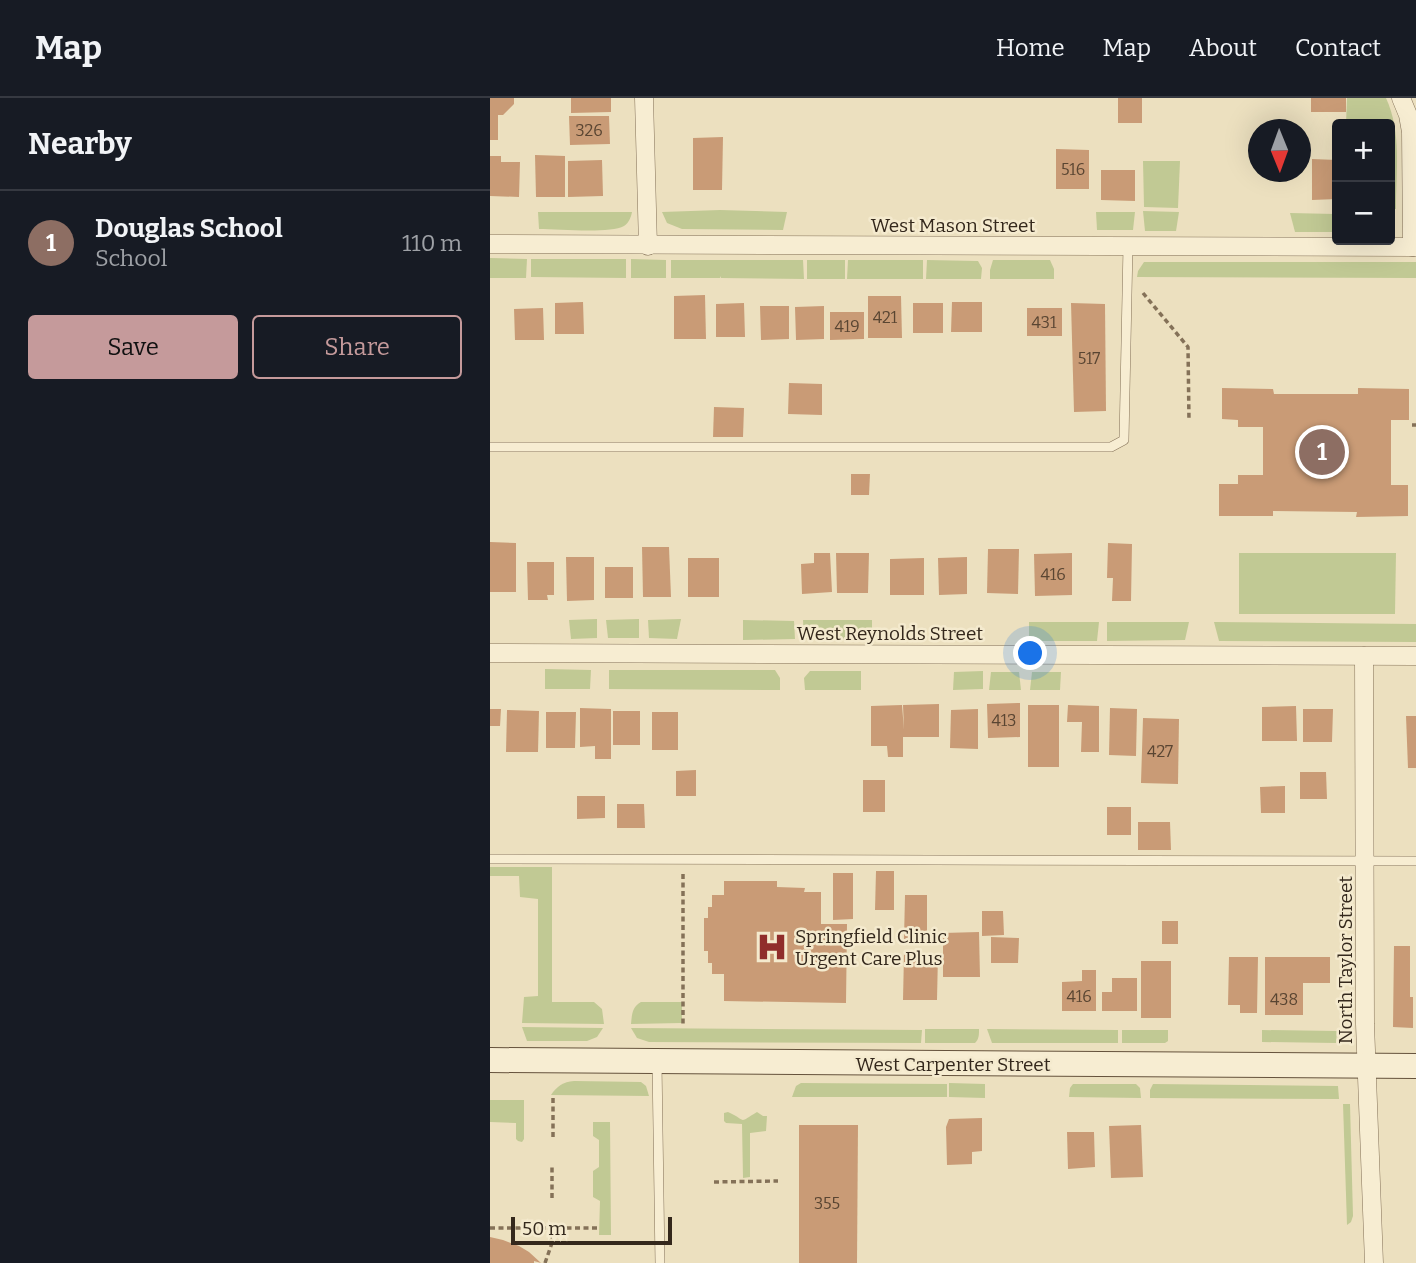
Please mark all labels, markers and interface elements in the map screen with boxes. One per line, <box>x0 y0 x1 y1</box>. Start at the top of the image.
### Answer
text: Map <box>35 28 102 68</box>
text: Home <box>996 34 1065 62</box>
text: Map <box>1103 34 1151 62</box>
text: About <box>1189 34 1257 62</box>
text: Contact <box>1295 34 1381 62</box>
north arrow <box>1248 119 1311 182</box>
map controls <box>1332 119 1395 245</box>
button: + <box>1332 119 1395 182</box>
house number: 326 <box>575 121 603 140</box>
text: Nearby <box>28 126 132 162</box>
house number: 516 <box>1061 160 1085 179</box>
button: − <box>1332 182 1395 245</box>
text: Douglas School <box>95 213 283 244</box>
street label: West Mason Street <box>871 214 1035 237</box>
text: 1 <box>46 229 56 257</box>
text: 110 m <box>402 229 462 257</box>
text: School <box>95 244 167 272</box>
house number: 421 <box>873 308 898 327</box>
house number: 431 <box>1032 313 1057 332</box>
button: Save <box>28 315 238 379</box>
button: Share <box>252 315 462 379</box>
house number: 419 <box>834 317 860 336</box>
house number: 517 <box>1078 349 1100 368</box>
pin: 1 <box>1299 426 1345 478</box>
house number: 416 <box>1040 565 1066 584</box>
street label: West Reynolds Street <box>797 622 983 645</box>
your location <box>1013 636 1047 670</box>
house number: 413 <box>992 711 1016 730</box>
house number: 427 <box>1147 742 1173 761</box>
street label: North Taylor Street <box>1334 876 1357 1044</box>
place label: Springfield Clinic Urgent Care Plus <box>795 925 947 970</box>
hospital icon: Springfield Clinic Urgent Care Plus <box>755 930 789 964</box>
house number: 416 <box>1066 987 1092 1006</box>
house number: 438 <box>1270 990 1298 1009</box>
street label: West Carpenter Street <box>855 1053 1051 1076</box>
house number: 355 <box>814 1194 840 1213</box>
scale bar <box>511 1214 672 1246</box>
text: 50 m <box>522 1217 566 1240</box>

